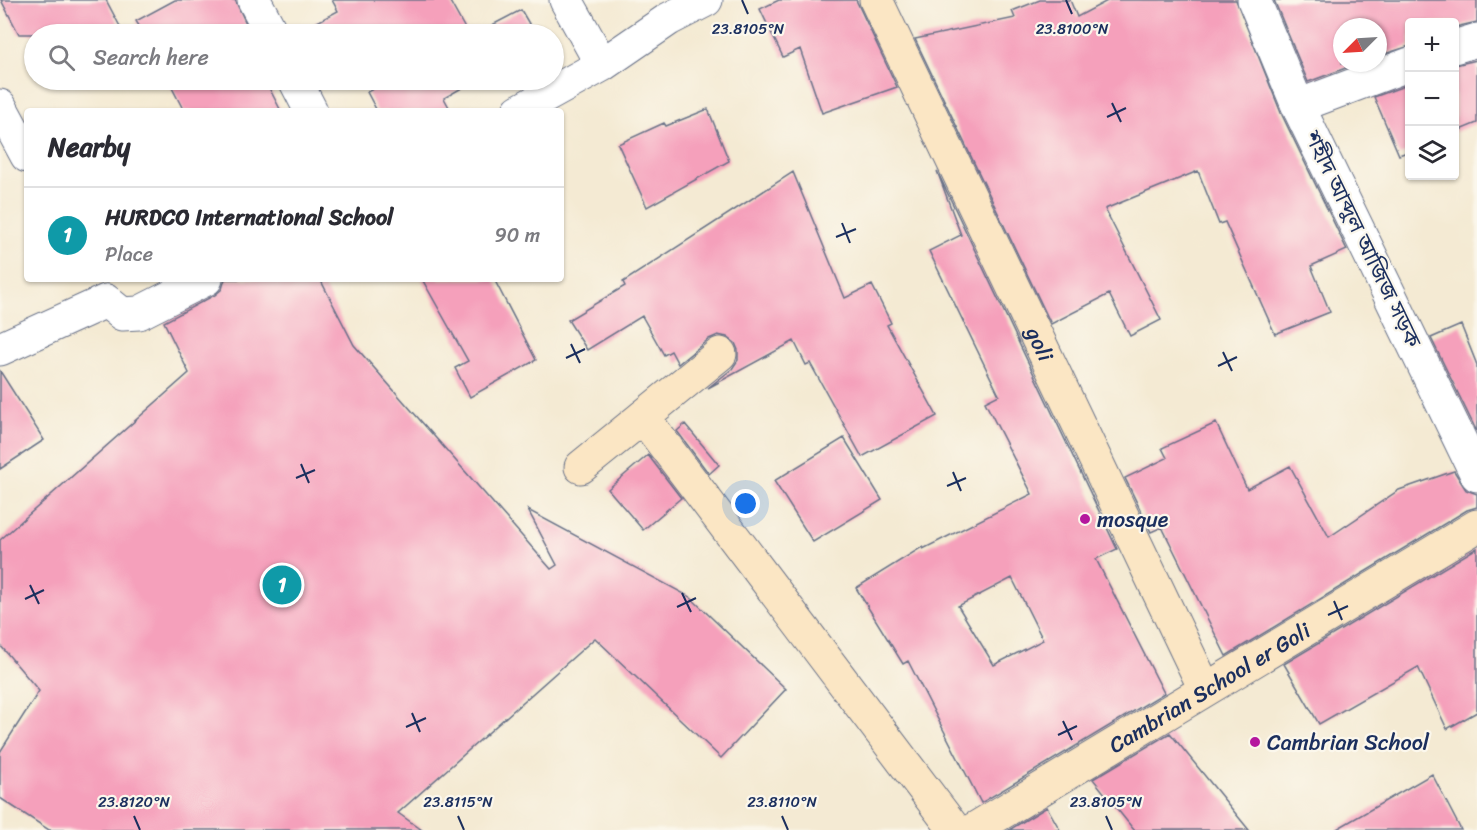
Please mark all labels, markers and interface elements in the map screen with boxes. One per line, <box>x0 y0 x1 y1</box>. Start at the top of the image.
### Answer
text: 23.8105°N <box>712 16 785 42</box>
text: 23.8100°N <box>1036 16 1109 42</box>
north arrow <box>1333 18 1387 72</box>
map controls <box>1405 18 1459 180</box>
button: + <box>1405 18 1459 72</box>
search box <box>24 24 564 90</box>
text: Search here <box>93 38 209 77</box>
icon: search <box>45 41 78 74</box>
button: − <box>1405 72 1459 126</box>
street label: শহীদ আব্দুল আজিজ সড়ক <box>1293 123 1433 355</box>
text: Nearby <box>48 124 130 170</box>
button: layers <box>1405 126 1459 180</box>
text: HURDCO International School <box>105 198 393 237</box>
text: 1 <box>63 218 72 253</box>
text: 90 m <box>495 218 540 253</box>
text: Place <box>105 237 153 272</box>
street label: goli <box>1014 318 1066 369</box>
your location <box>731 489 760 518</box>
place label: mosque <box>1097 500 1169 539</box>
marker: mosque <box>1078 512 1092 526</box>
pin: 1 <box>262 562 302 608</box>
street label: Cambrian School er Goli <box>1101 611 1319 764</box>
place label: Cambrian School <box>1267 723 1430 762</box>
marker: Cambrian School <box>1248 735 1262 749</box>
text: 23.8120°N <box>98 789 171 815</box>
text: 23.8115°N <box>423 789 493 815</box>
text: 23.8110°N <box>747 789 817 815</box>
text: 23.8105°N <box>1070 789 1143 815</box>

